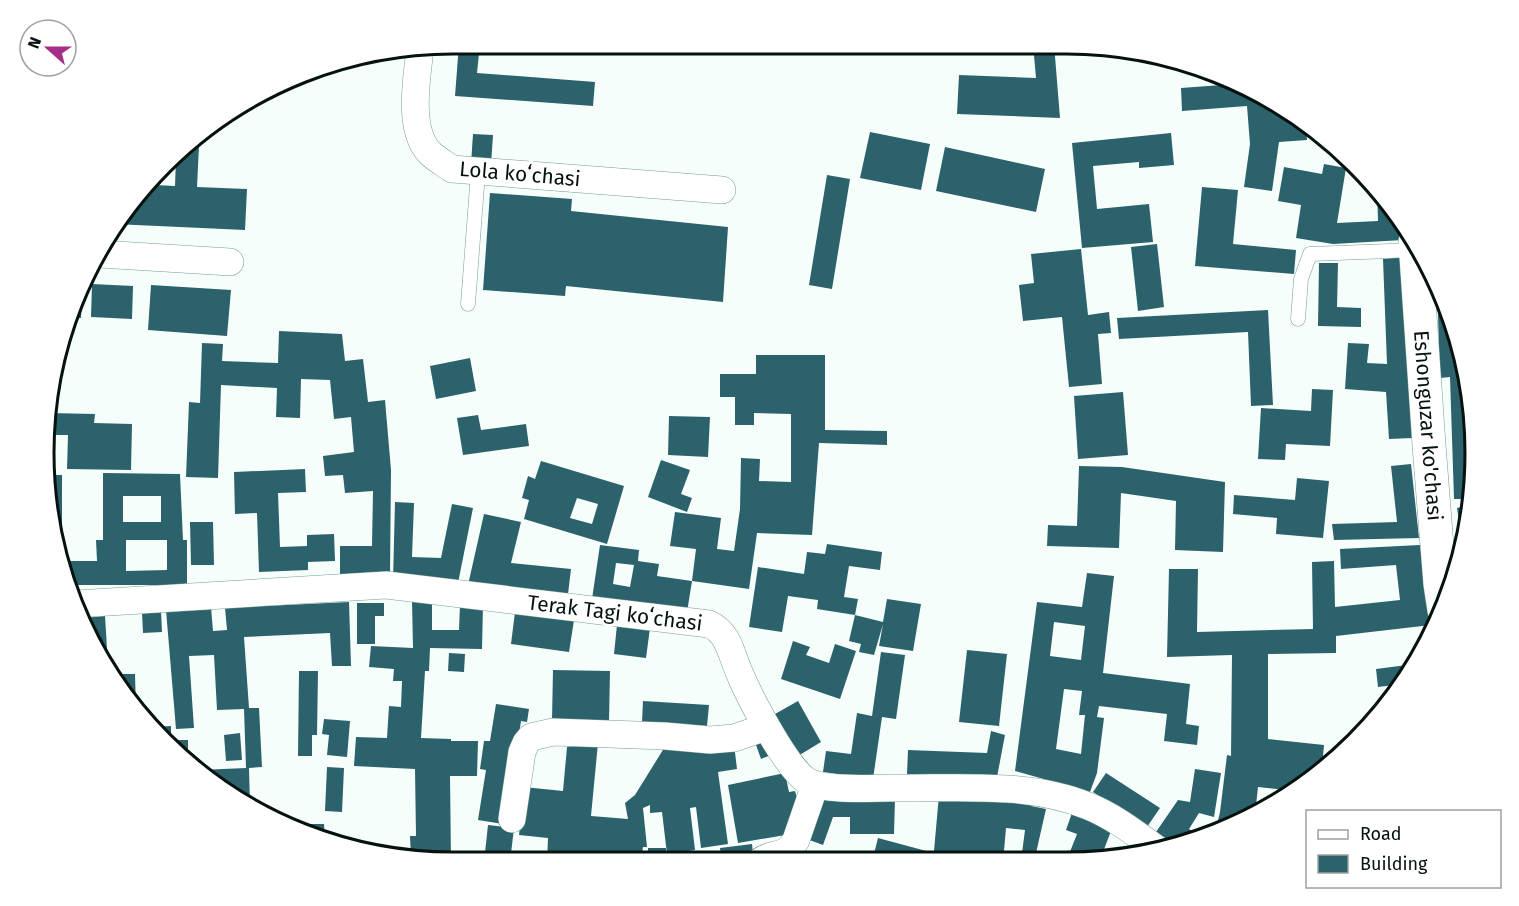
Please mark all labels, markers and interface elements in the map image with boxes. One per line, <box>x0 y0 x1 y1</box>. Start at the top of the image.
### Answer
north arrow <box>18 18 78 78</box>
text: N <box>24 34 45 51</box>
street label: Lola koʻchasi <box>458 156 582 192</box>
street label: Eshonguzar ko'chasi <box>1408 329 1448 522</box>
street label: Terak Tagi koʻchasi <box>526 589 704 637</box>
legend <box>1306 810 1501 888</box>
text: Road <box>1360 823 1402 845</box>
text: Building <box>1360 853 1428 875</box>

